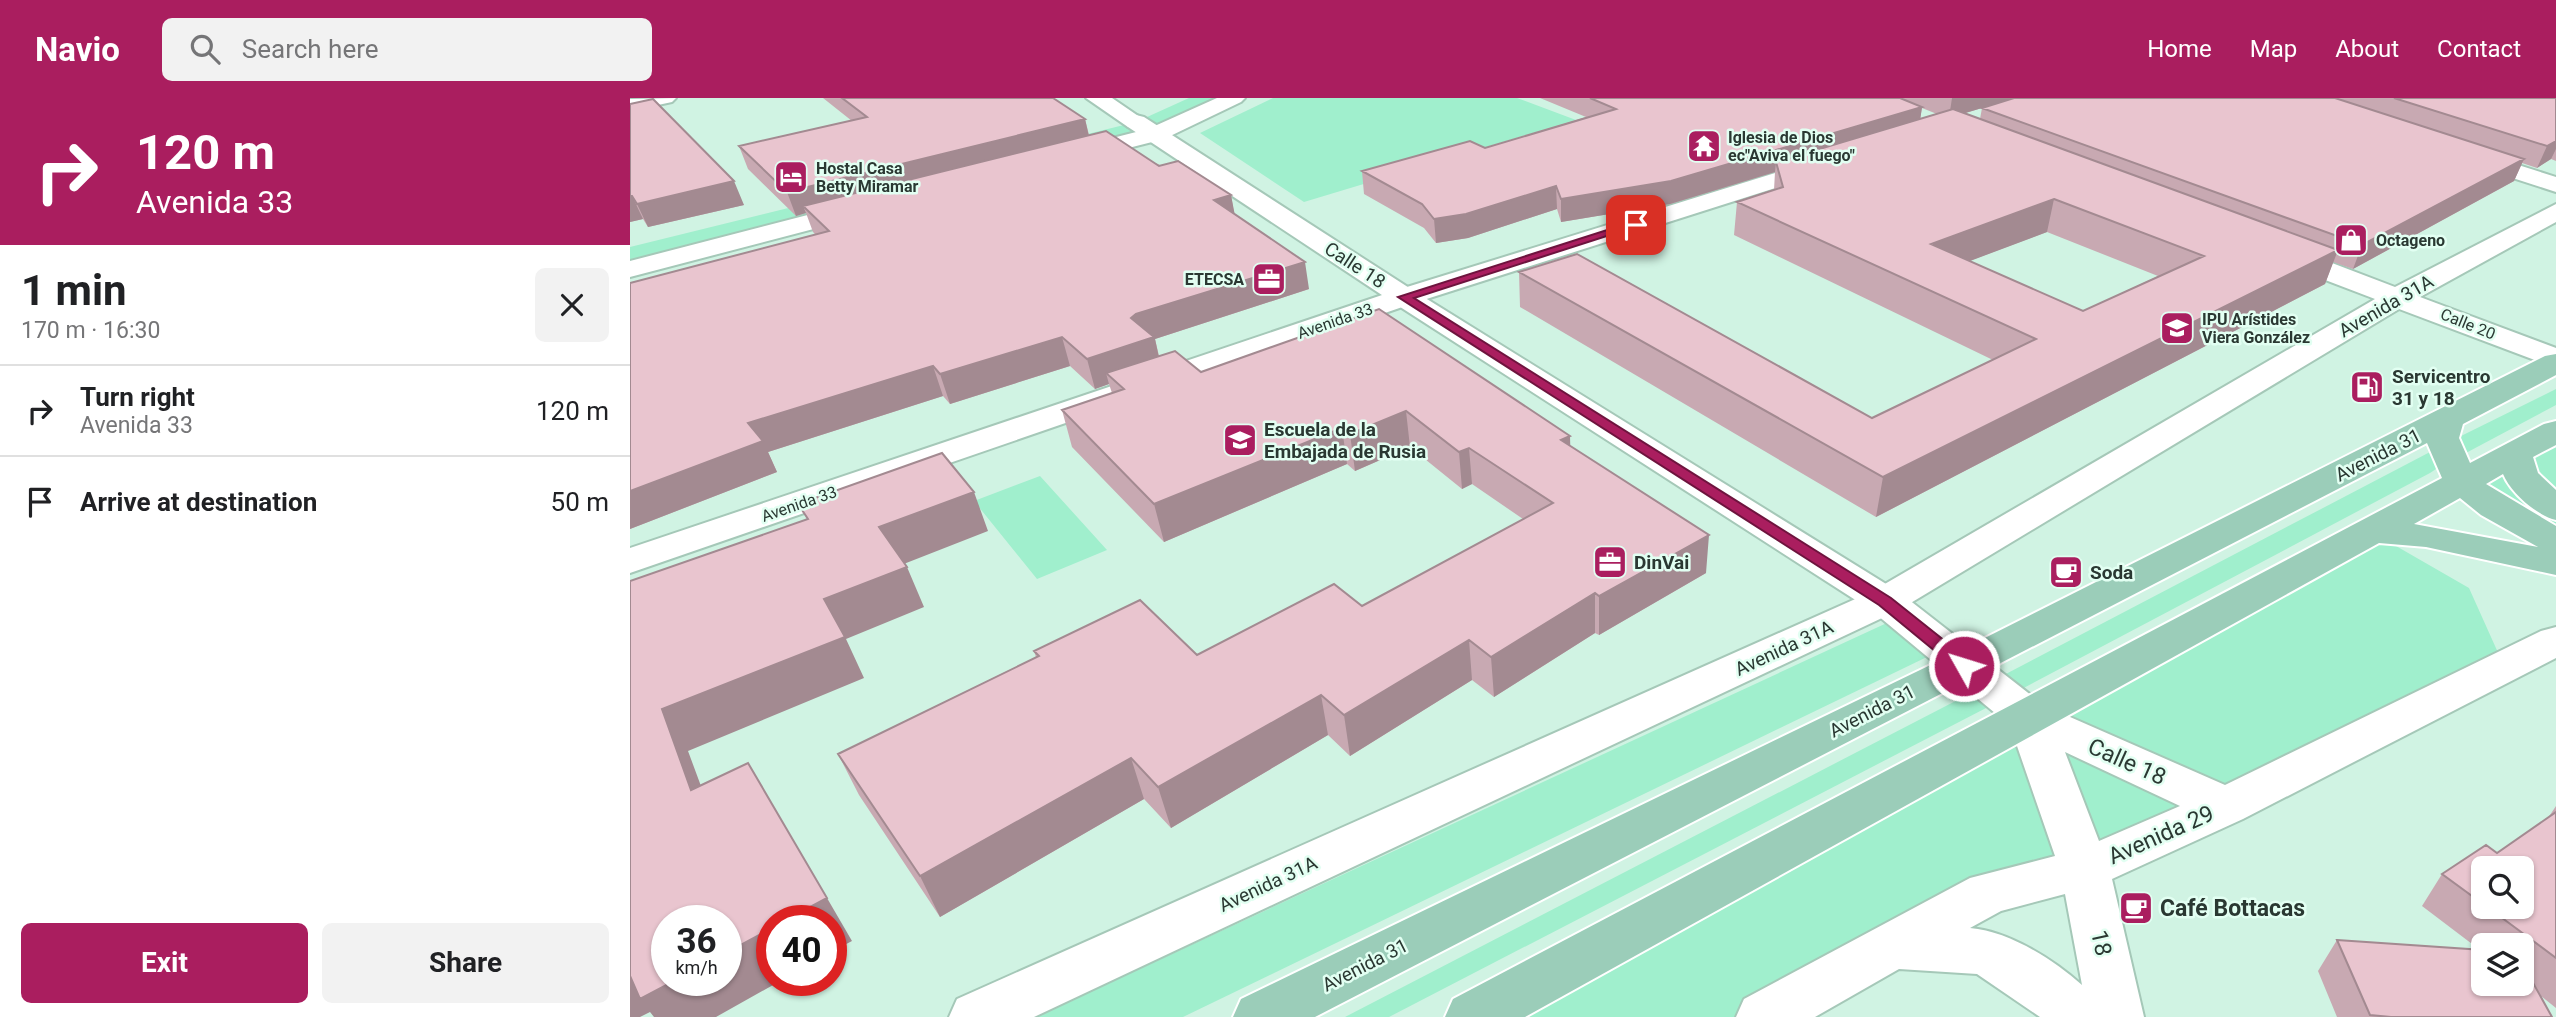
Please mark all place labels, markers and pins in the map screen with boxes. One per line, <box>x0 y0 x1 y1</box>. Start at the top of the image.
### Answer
temple icon: Iglesia de Dios ec"Aviva el fuego" <box>1685 127 1723 165</box>
place label: Iglesia de Dios ec"Aviva el fuego" <box>1728 128 1855 165</box>
hotel icon: Hostal Casa Betty Miramar <box>772 158 810 196</box>
place label: Hostal Casa Betty Miramar <box>816 159 919 196</box>
pin <box>1606 195 1666 255</box>
shop icon: Octageno <box>2332 221 2370 259</box>
place label: Octageno <box>2376 231 2445 250</box>
office icon: ETECSA <box>1250 260 1288 298</box>
place label: ETECSA <box>1185 270 1244 289</box>
school or university icon: IPU Arístides Viera González <box>2158 309 2196 347</box>
place label: IPU Arístides Viera González <box>2202 310 2310 347</box>
place label: Servicentro 31 y 18 <box>2392 365 2491 410</box>
fuel station icon: Servicentro 31 y 18 <box>2348 368 2386 406</box>
place label: Escuela de la Embajada de Rusia <box>1264 418 1426 463</box>
school or university icon: Escuela de la Embajada de Rusia <box>1221 421 1259 459</box>
office icon: DinVai <box>1591 543 1629 581</box>
place label: DinVai <box>1634 551 1689 574</box>
cafe icon: Soda <box>2047 553 2085 591</box>
place label: Soda <box>2090 561 2133 584</box>
cafe icon: Café Bottacas <box>2117 889 2155 927</box>
place label: Café Bottacas <box>2160 895 2305 922</box>

